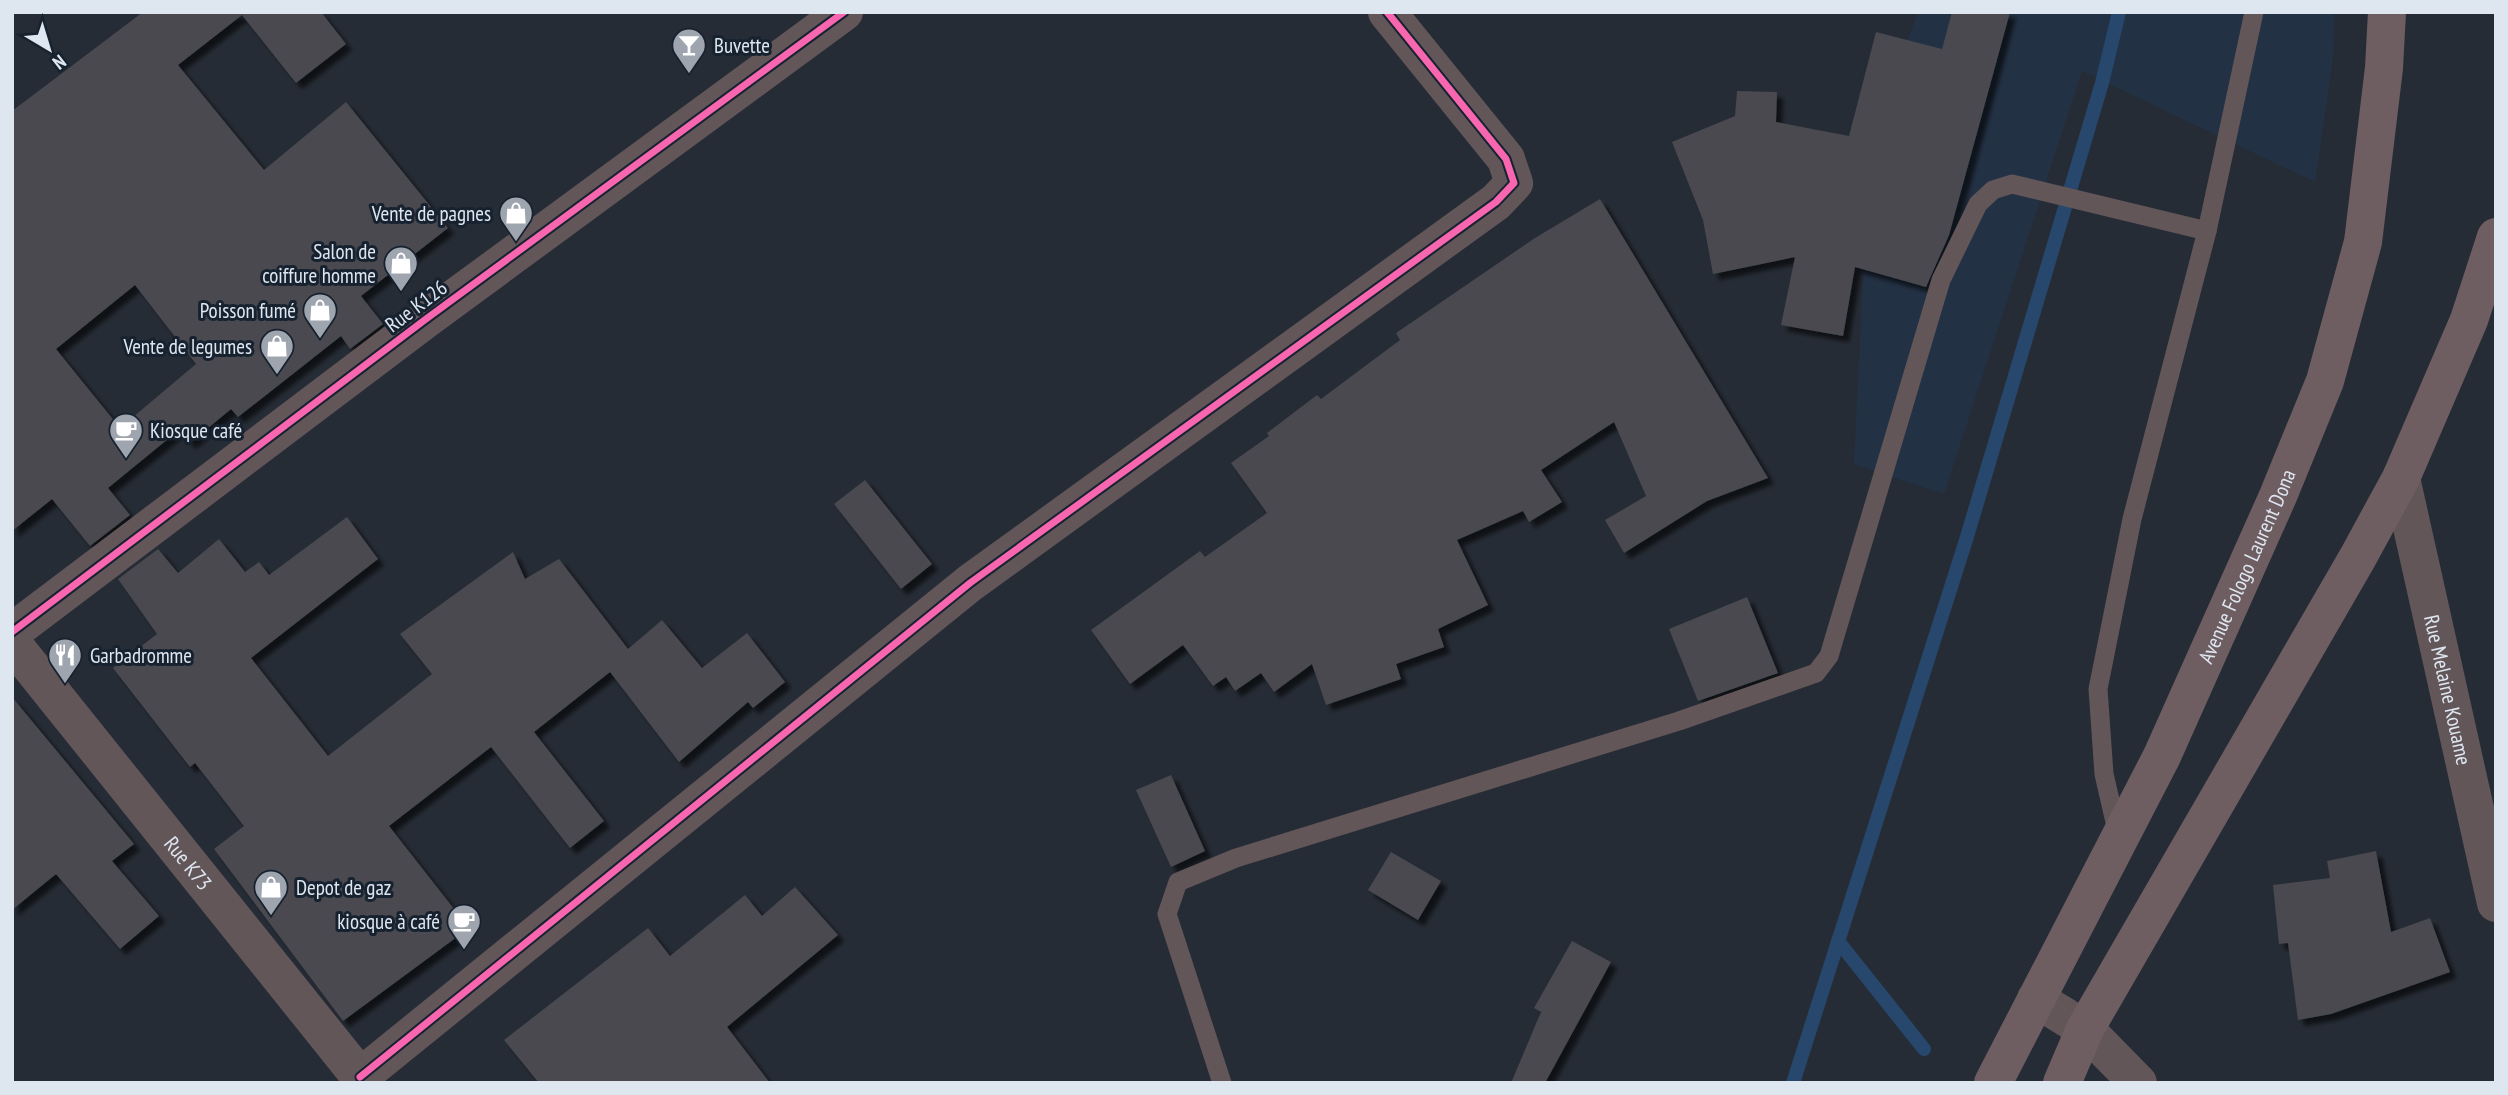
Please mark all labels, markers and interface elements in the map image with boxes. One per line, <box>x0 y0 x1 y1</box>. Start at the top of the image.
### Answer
north arrow <box>14 14 84 84</box>
bar icon: Buvette <box>670 26 708 75</box>
place label: Buvette <box>714 32 770 59</box>
text: N <box>48 50 71 75</box>
shop icon: Vente de pagnes <box>497 194 535 243</box>
place label: Vente de pagnes <box>371 200 491 227</box>
place label: Salon de coiffure homme <box>262 238 376 289</box>
shop icon: Salon de coiffure homme <box>382 244 420 293</box>
street label: Rue K126 <box>380 274 452 338</box>
shop icon: Poisson fumé <box>301 291 339 340</box>
place label: Poisson fumé <box>200 297 296 324</box>
shop icon: Vente de legumes <box>258 327 296 376</box>
place label: Vente de legumes <box>122 333 252 360</box>
cafe icon: Kiosque café <box>107 411 145 460</box>
place label: Kiosque café <box>150 417 242 444</box>
street label: Avenue Fologo Laurent Dona <box>2192 465 2301 667</box>
street label: Rue Melaine Kouame <box>2418 612 2478 767</box>
restaurant icon: Garbadromme <box>46 636 84 685</box>
place label: Garbadromme <box>90 642 192 669</box>
street label: Rue K73 <box>159 830 218 895</box>
shop icon: Depot de gaz <box>252 868 290 917</box>
place label: Depot de gaz <box>296 874 391 901</box>
cafe icon: kiosque à café <box>445 902 483 951</box>
place label: kiosque à café <box>337 908 440 935</box>

